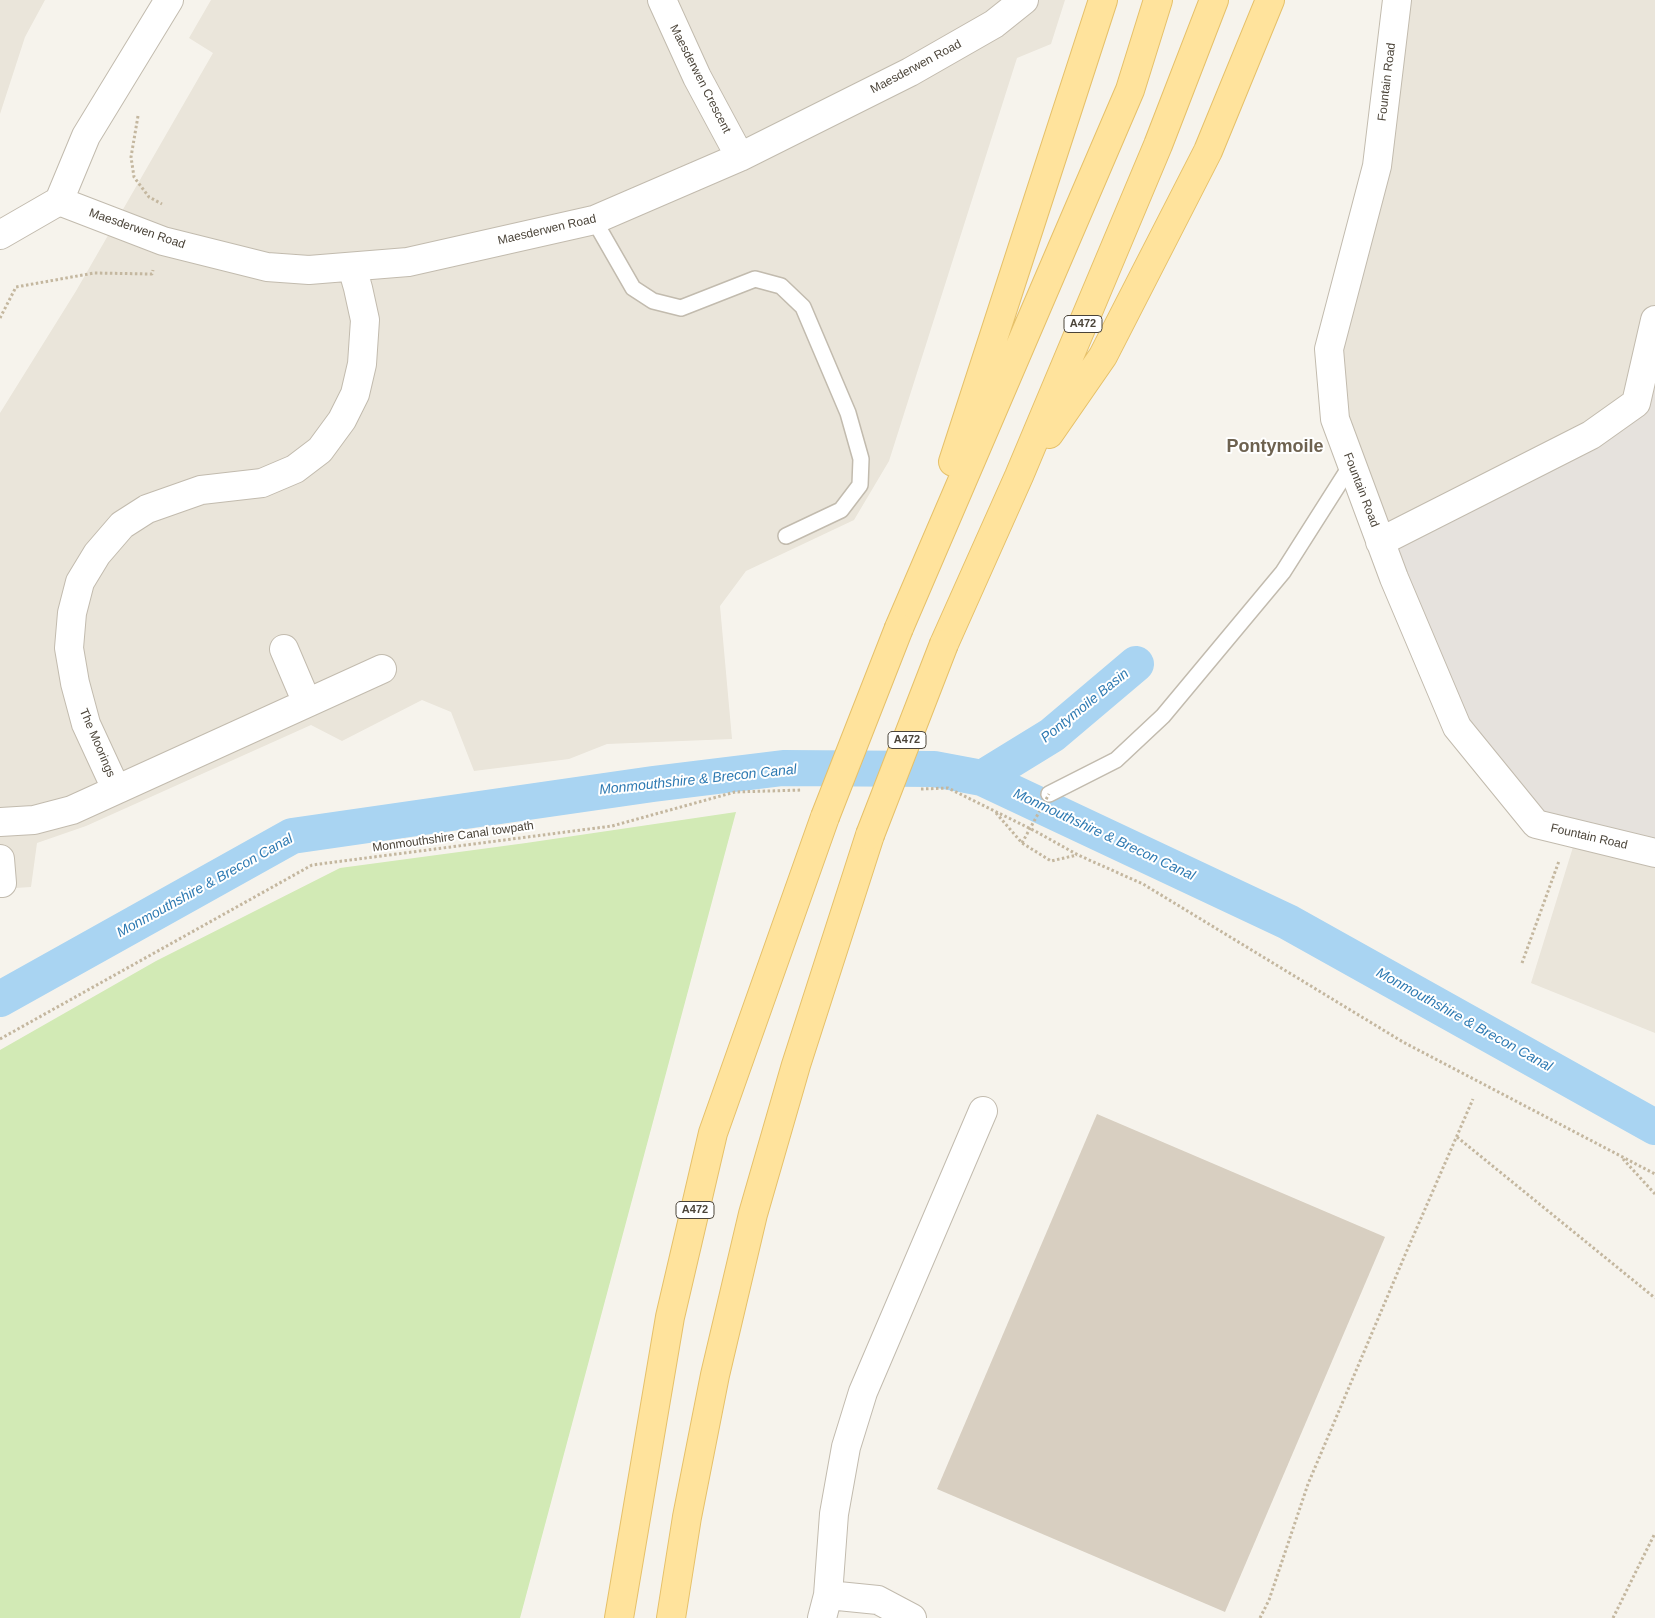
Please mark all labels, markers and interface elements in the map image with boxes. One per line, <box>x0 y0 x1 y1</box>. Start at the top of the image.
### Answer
street label: Maesderwen Crescent <box>666 22 734 136</box>
street label: Maesderwen Road <box>868 37 964 97</box>
street label: Fountain Road <box>1375 42 1399 122</box>
street label: Maesderwen Road <box>87 206 187 252</box>
street label: Maesderwen Road <box>496 212 598 248</box>
road number: A472 <box>1064 316 1102 332</box>
district label: Pontymoile <box>1226 436 1324 458</box>
street label: Fountain Road <box>1340 451 1382 529</box>
water label: Pontymoile Basin <box>1038 665 1132 747</box>
street label: The Moorings <box>76 706 118 780</box>
road number: A472 <box>888 732 926 748</box>
water label: Monmouthshire & Brecon Canal <box>598 761 798 799</box>
water label: Monmouthshire & Brecon Canal <box>1011 785 1197 885</box>
street label: Monmouthshire Canal towpath <box>371 819 535 855</box>
street label: Fountain Road <box>1549 821 1629 853</box>
water label: Monmouthshire & Brecon Canal <box>114 831 296 941</box>
water label: Monmouthshire & Brecon Canal <box>1373 965 1555 1075</box>
road number: A472 <box>676 1202 714 1218</box>

